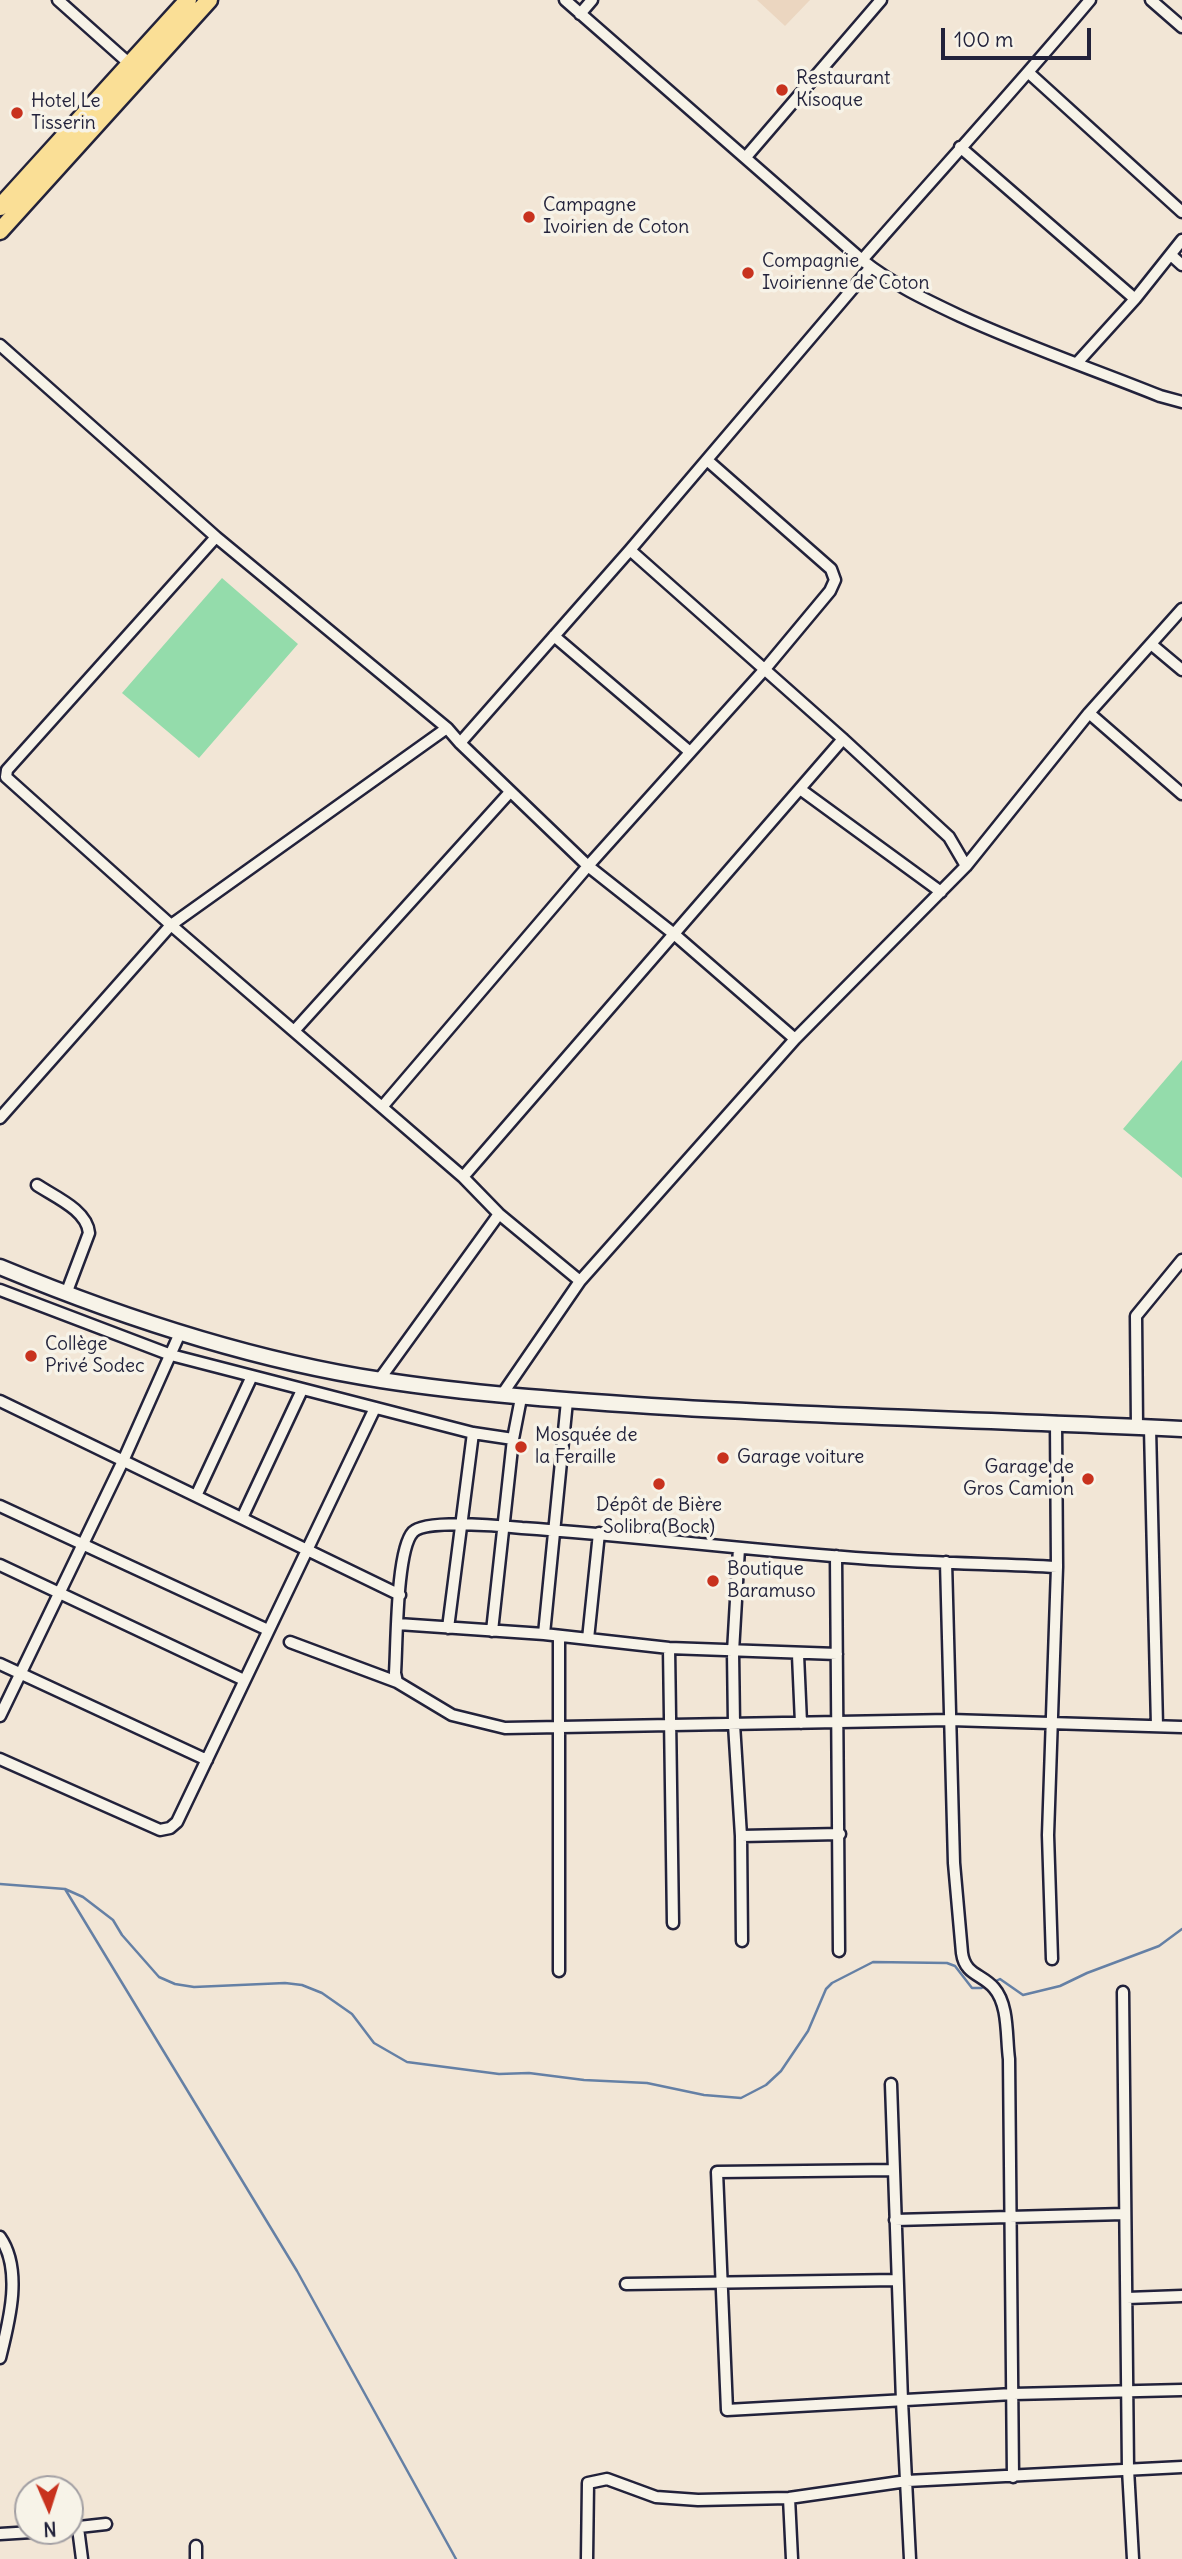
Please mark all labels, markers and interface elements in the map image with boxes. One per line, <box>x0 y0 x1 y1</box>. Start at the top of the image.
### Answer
scale bar <box>944 14 1094 58</box>
text: 100 m <box>954 26 1013 53</box>
place label: Restaurant Kisoque <box>796 68 890 112</box>
marker: Restaurant Kisoque <box>774 82 790 98</box>
place label: Hotel Le Tisserin <box>31 91 100 135</box>
marker: Hotel Le Tisserin <box>9 105 25 121</box>
place label: Campagne Ivoirien de Coton <box>543 195 689 239</box>
marker: Campagne Ivoirien de Coton <box>521 209 537 225</box>
place label: Compagnie Ivoirienne de Coton <box>762 251 930 295</box>
marker: Compagnie Ivoirienne de Coton <box>740 265 756 281</box>
place label: Collège Privé Sodec <box>45 1334 145 1378</box>
marker: Collège Privé Sodec <box>23 1348 39 1364</box>
place label: Mosquée de la Feraille <box>535 1425 637 1469</box>
marker: Mosquée de la Feraille <box>513 1439 529 1455</box>
place label: Garage voiture <box>737 1447 864 1469</box>
marker: Garage voiture <box>715 1450 731 1466</box>
place label: Garage de Gros Camion <box>963 1457 1074 1501</box>
marker: Garage de Gros Camion <box>1080 1471 1096 1487</box>
marker: Dépôt de Bière Solibra(Bock) <box>651 1476 667 1492</box>
place label: Dépôt de Bière Solibra(Bock) <box>596 1495 722 1539</box>
place label: Boutique Baramuso <box>727 1559 816 1603</box>
marker: Boutique Baramuso <box>705 1573 721 1589</box>
north arrow <box>14 2475 84 2545</box>
text: N <box>43 2517 57 2541</box>

